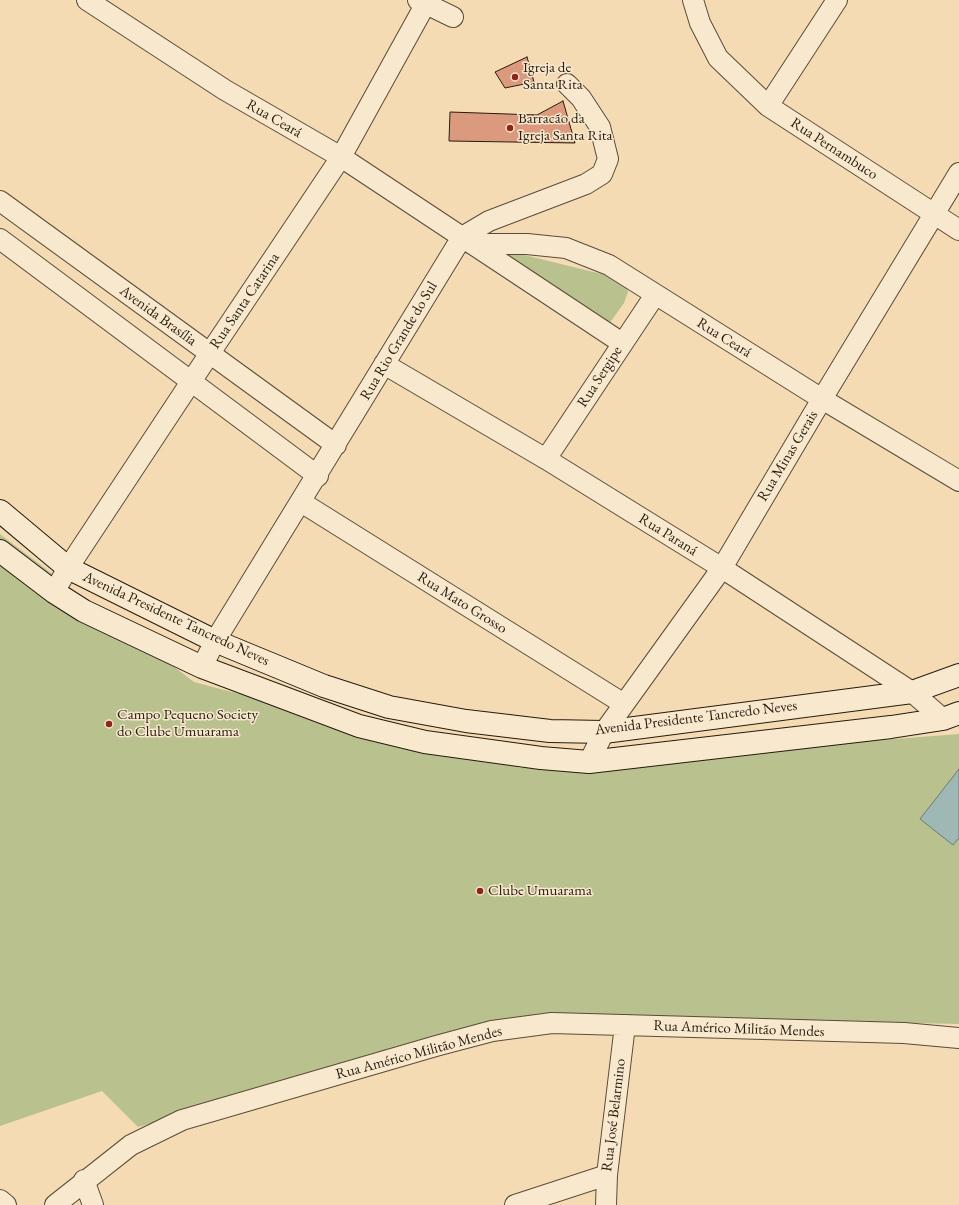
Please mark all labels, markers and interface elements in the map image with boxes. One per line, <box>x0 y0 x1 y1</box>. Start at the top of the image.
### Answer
place label: Igreja de Santa Rita <box>523 59 583 94</box>
marker: Igreja de Santa Rita <box>510 72 520 82</box>
street label: Rua Ceará <box>243 96 305 142</box>
place label: Barracão da Igreja Santa Rita <box>518 110 612 145</box>
street label: Rua Pernambuco <box>787 114 881 184</box>
marker: Barracão da Igreja Santa Rita <box>505 123 515 133</box>
street label: Rua Santa Catarina <box>206 250 284 352</box>
street label: Rua Rio Grande do Sul <box>356 278 442 404</box>
street label: Avenida Brasília <box>116 282 200 350</box>
street label: Rua Ceará <box>693 314 755 362</box>
street label: Rua Sergipe <box>574 343 626 411</box>
street label: Rua Minas Gerais <box>754 407 822 505</box>
street label: Rua Paraná <box>635 510 701 560</box>
street label: Avenida Presidente Tancredo Neves <box>80 568 272 670</box>
street label: Rua Mato Grosso <box>414 568 510 638</box>
street label: Avenida Presidente Tancredo Neves <box>594 697 798 739</box>
place label: Campo Pequeno Society do Clube Umuarama <box>117 706 258 741</box>
marker: Campo Pequeno Society do Clube Umuarama <box>104 719 114 729</box>
place label: Clube Umuarama <box>488 882 592 900</box>
marker: Clube Umuarama <box>475 886 485 896</box>
street label: Rua Américo Militão Mendes <box>653 1017 825 1041</box>
street label: Rua Américo Militão Mendes <box>334 1022 504 1084</box>
street label: Rua José Belarmino <box>598 1057 630 1173</box>

